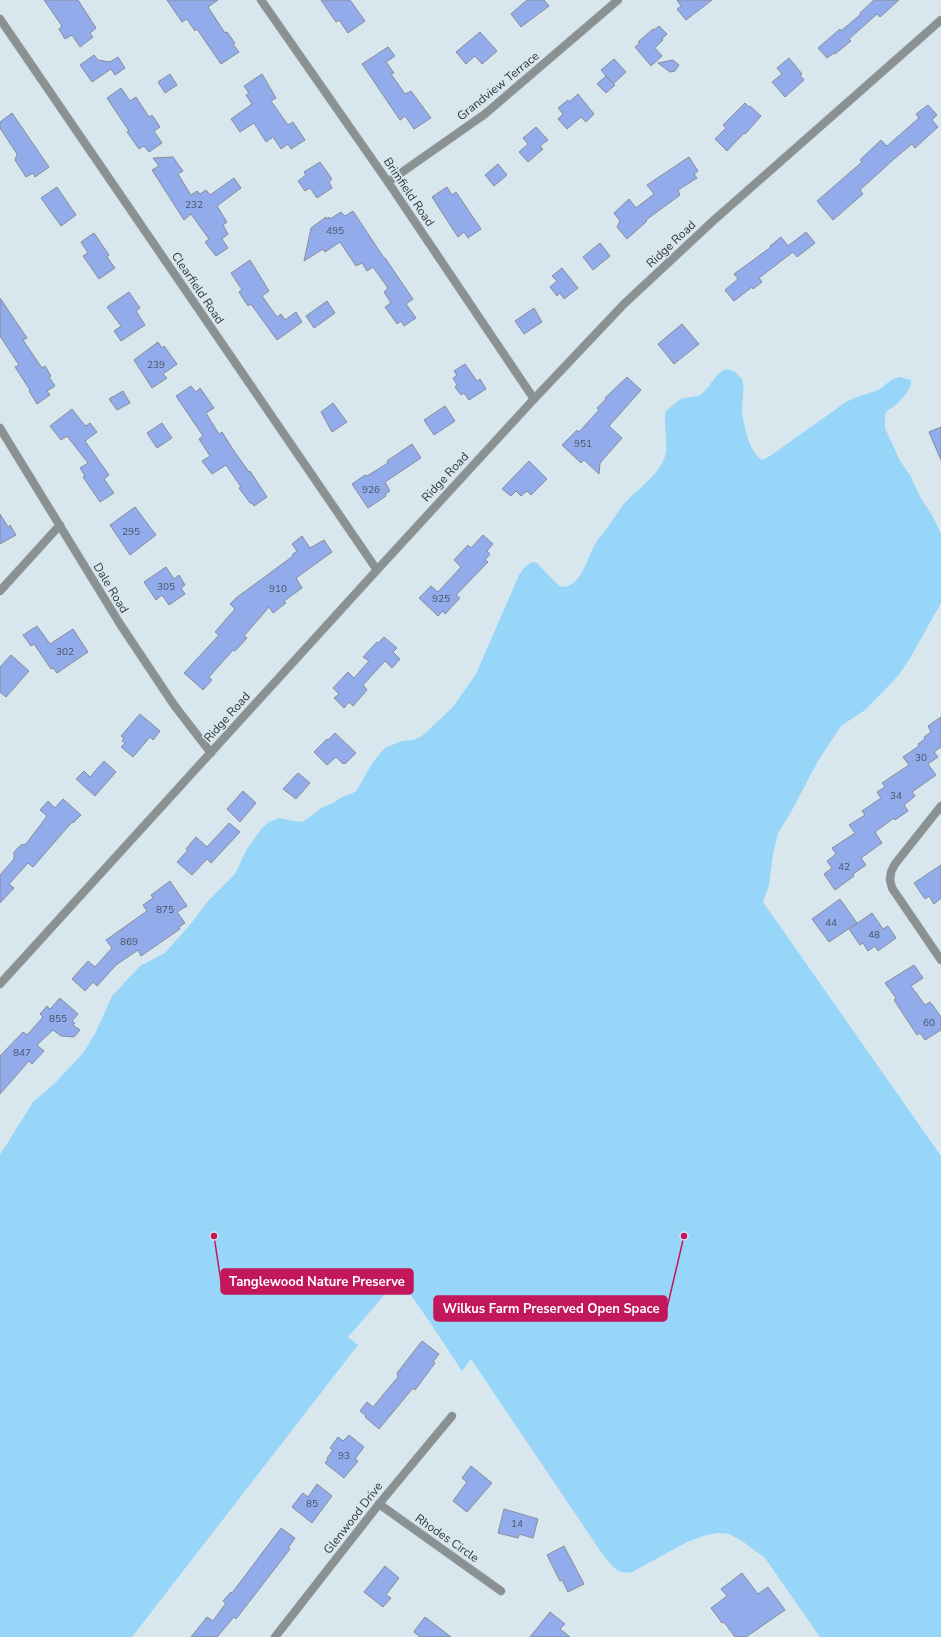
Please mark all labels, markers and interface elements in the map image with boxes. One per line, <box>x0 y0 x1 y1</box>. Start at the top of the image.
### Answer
street label: Grandview Terrace <box>454 48 542 124</box>
street label: Brimfield Road <box>380 154 438 230</box>
house number: 232 <box>185 198 203 212</box>
street label: Ridge Road <box>643 217 699 271</box>
house number: 495 <box>326 224 344 238</box>
street label: Clearfield Road <box>168 249 228 327</box>
house number: 239 <box>147 358 165 372</box>
house number: 951 <box>574 437 592 451</box>
street label: Ridge Road <box>418 449 472 505</box>
house number: 926 <box>362 483 380 497</box>
house number: 295 <box>122 525 140 539</box>
street label: Dale Road <box>90 560 132 616</box>
house number: 305 <box>157 580 175 594</box>
house number: 910 <box>269 582 287 596</box>
house number: 925 <box>432 592 450 606</box>
house number: 302 <box>56 645 74 659</box>
street label: Ridge Road <box>200 689 254 745</box>
house number: 30 <box>915 751 927 765</box>
house number: 34 <box>890 789 902 803</box>
house number: 42 <box>838 860 850 874</box>
house number: 875 <box>156 903 174 917</box>
house number: 44 <box>825 916 837 930</box>
house number: 48 <box>868 928 880 942</box>
house number: 869 <box>120 935 138 949</box>
house number: 855 <box>49 1012 67 1026</box>
house number: 60 <box>923 1016 935 1030</box>
house number: 847 <box>13 1046 31 1060</box>
callout: Tanglewood Nature Preserve <box>221 1269 413 1294</box>
text: Tanglewood Nature Preserve <box>229 1273 405 1291</box>
callout: Wilkus Farm Preserved Open Space <box>434 1296 667 1321</box>
text: Wilkus Farm Preserved Open Space <box>442 1300 660 1318</box>
house number: 93 <box>338 1449 350 1463</box>
street label: Glenwood Drive <box>320 1479 386 1557</box>
house number: 85 <box>306 1497 318 1511</box>
street label: Rhodes Circle <box>412 1510 482 1566</box>
house number: 14 <box>511 1517 523 1531</box>

